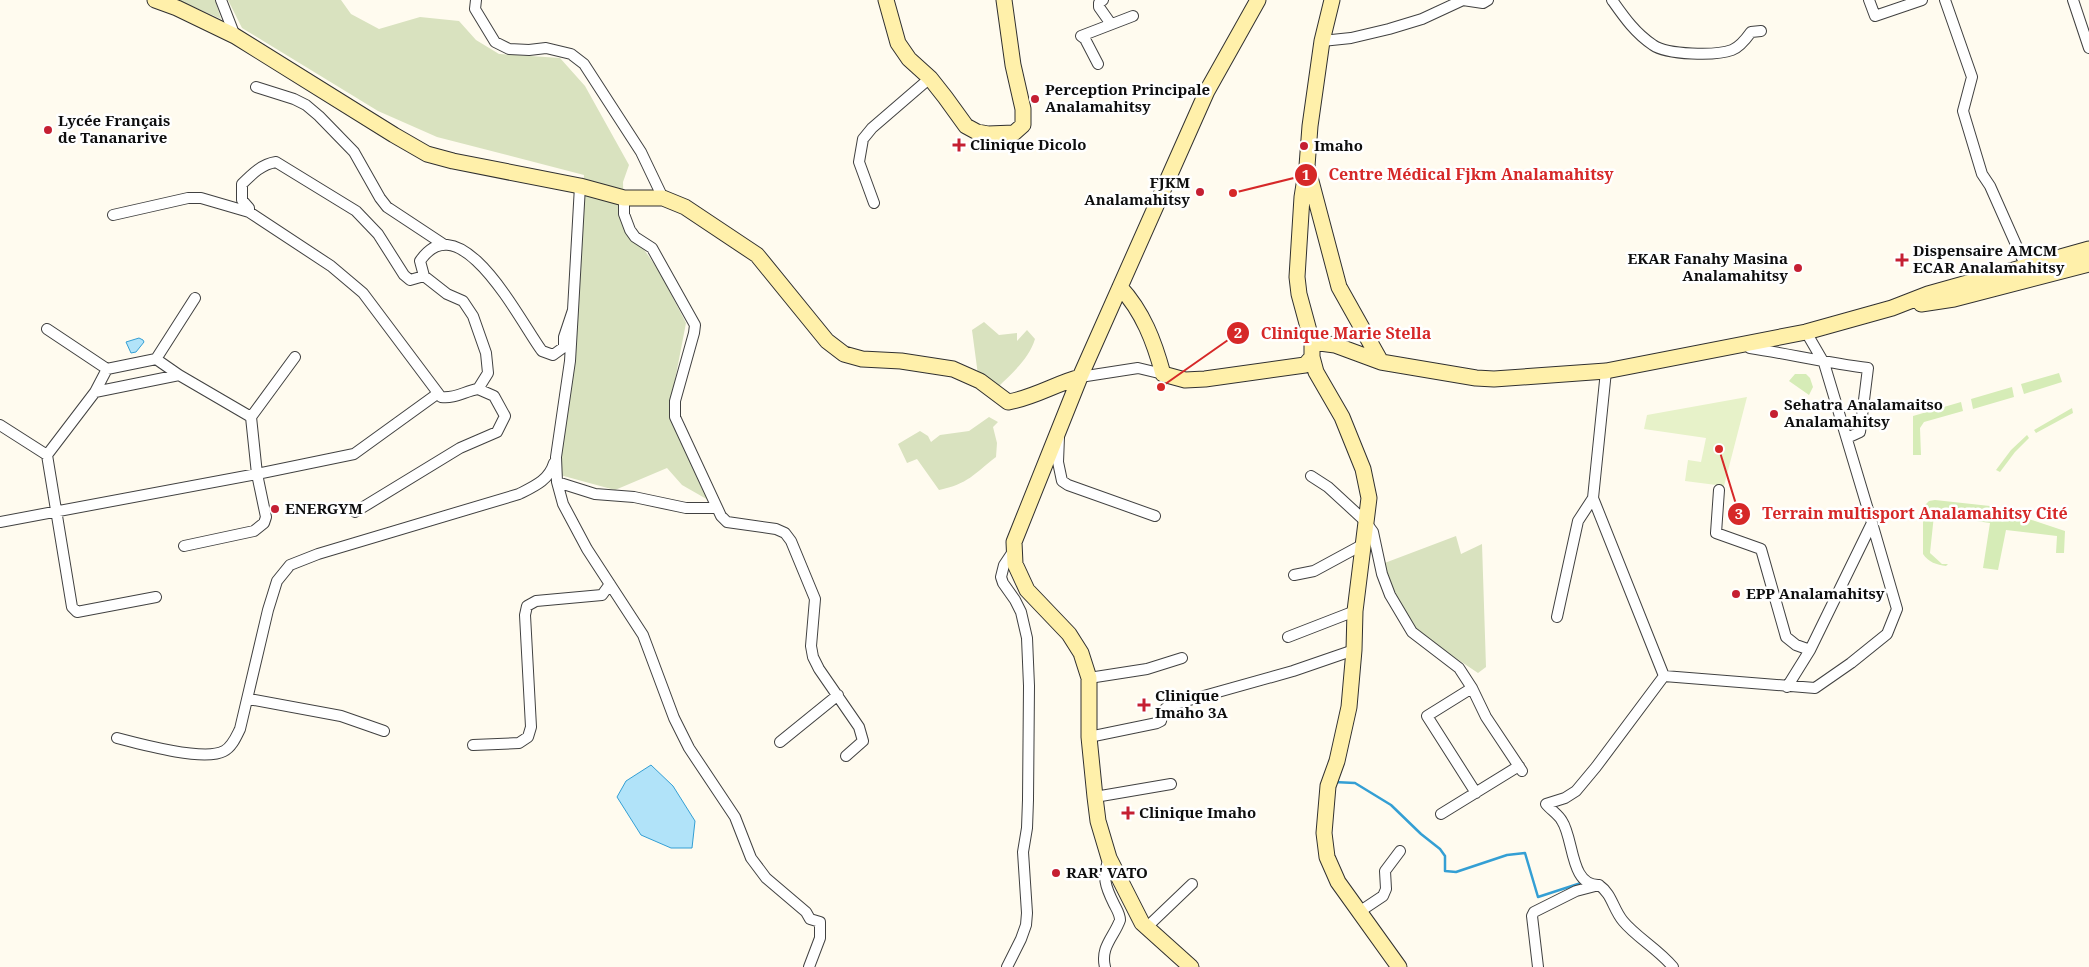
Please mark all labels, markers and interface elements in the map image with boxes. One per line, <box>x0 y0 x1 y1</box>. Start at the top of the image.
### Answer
place label: Perception Principale Analamahitsy <box>1045 79 1210 116</box>
marker: Perception Principale Analamahitsy <box>1029 93 1041 105</box>
place label: Lycée Français de Tananarive <box>58 110 170 147</box>
marker: Lycée Français de Tananarive <box>42 124 54 136</box>
place label: Clinique Dicolo <box>970 134 1086 154</box>
place label: Imaho <box>1314 135 1363 155</box>
marker: Clinique Dicolo <box>952 138 966 152</box>
marker: Imaho <box>1298 140 1310 152</box>
callout: Centre Médical Fjkm Analamahitsy <box>1294 159 1624 190</box>
text: Centre Médical Fjkm Analamahitsy <box>1328 163 1614 185</box>
text: 1 <box>1302 164 1310 184</box>
place label: FJKM Analamahitsy <box>1084 172 1190 209</box>
marker: FJKM Analamahitsy <box>1194 186 1206 198</box>
place label: Dispensaire AMCM ECAR Analamahitsy <box>1913 240 2065 277</box>
place label: EKAR Fanahy Masina Analamahitsy <box>1628 248 1788 285</box>
marker: Dispensaire AMCM ECAR Analamahitsy <box>1895 253 1909 267</box>
marker: EKAR Fanahy Masina Analamahitsy <box>1792 262 1804 274</box>
callout: Clinique Marie Stella <box>1226 318 1441 349</box>
text: 2 <box>1234 322 1242 342</box>
text: Clinique Marie Stella <box>1261 322 1432 344</box>
place label: Sehatra Analamaitso Analamahitsy <box>1784 394 1943 431</box>
marker: Sehatra Analamaitso Analamahitsy <box>1768 408 1780 420</box>
place label: ENERGYM <box>285 498 363 518</box>
callout: Terrain multisport Analamahitsy Cité <box>1727 498 2077 529</box>
text: Terrain multisport Analamahitsy Cité <box>1762 502 2068 524</box>
marker: ENERGYM <box>269 503 281 515</box>
text: 3 <box>1735 503 1743 523</box>
place label: EPP Analamahitsy <box>1746 583 1885 603</box>
marker: EPP Analamahitsy <box>1730 588 1742 600</box>
place label: Clinique Imaho 3A <box>1155 685 1228 722</box>
marker: Clinique Imaho 3A <box>1137 698 1151 712</box>
place label: Clinique Imaho <box>1139 802 1256 822</box>
marker: Clinique Imaho <box>1121 806 1135 820</box>
place label: RAR' VATO <box>1066 862 1148 882</box>
marker: RAR' VATO <box>1050 867 1062 879</box>

